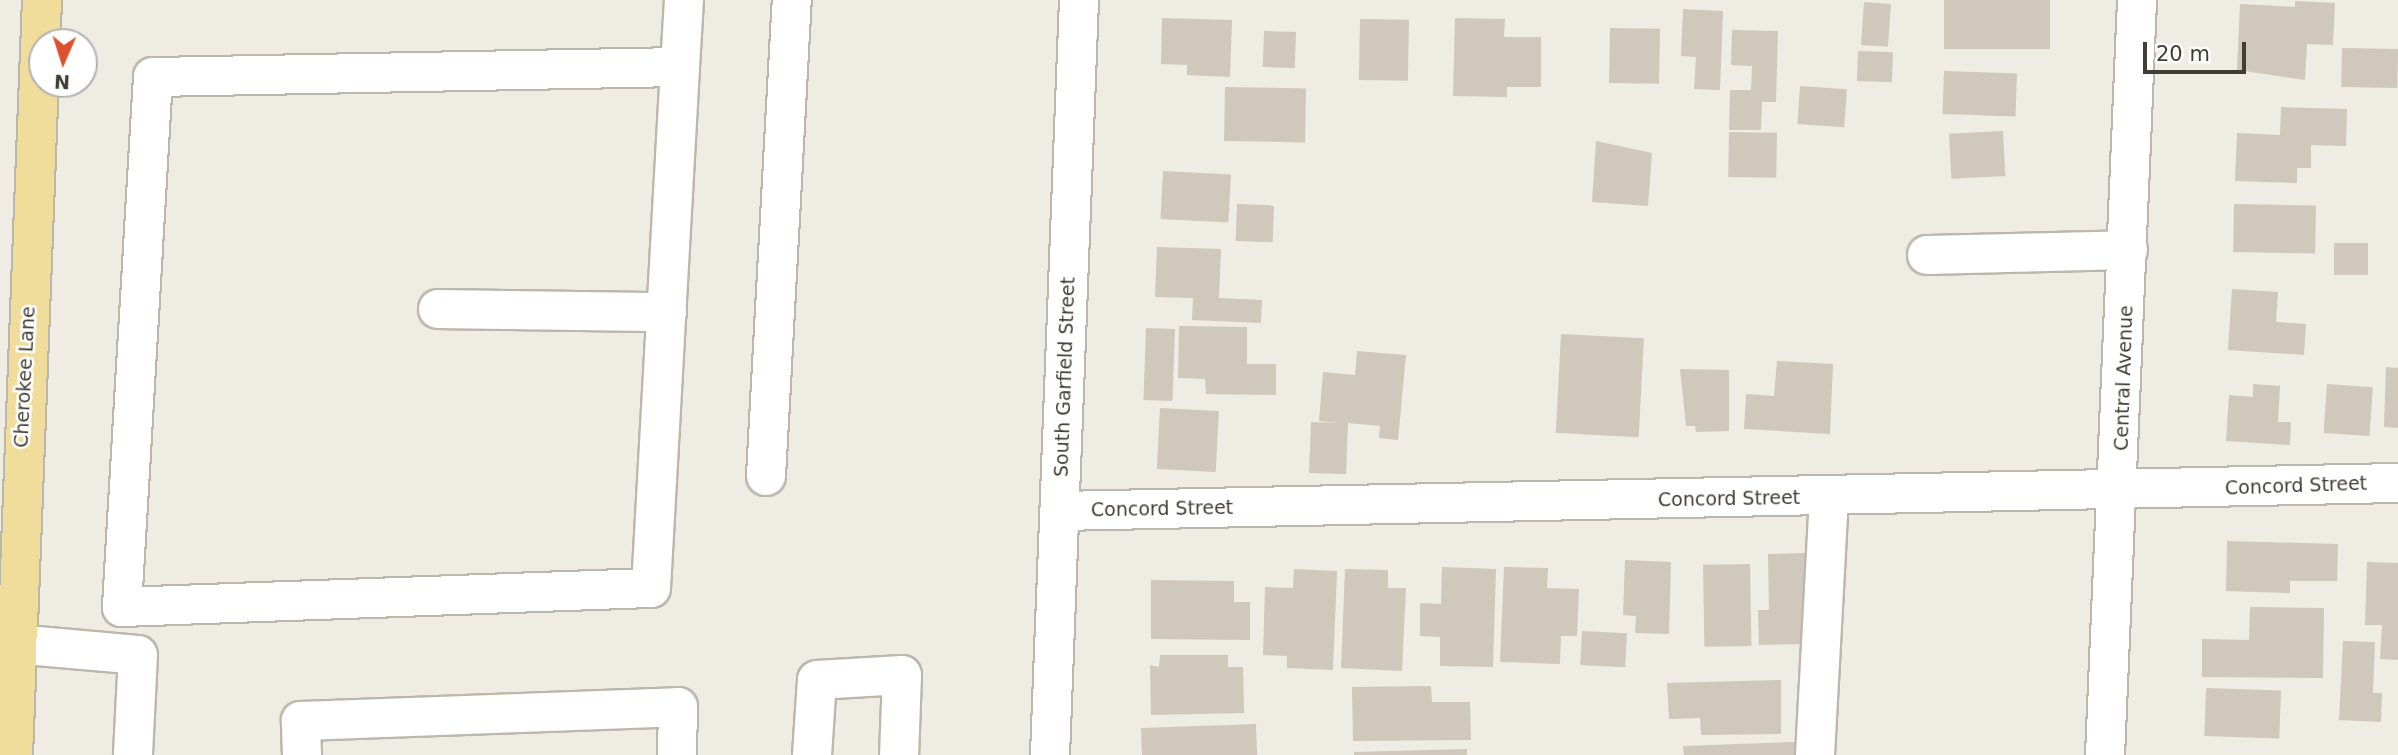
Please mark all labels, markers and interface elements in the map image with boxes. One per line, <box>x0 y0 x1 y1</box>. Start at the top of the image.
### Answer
north arrow <box>28 28 98 98</box>
scale bar <box>2146 28 2249 72</box>
text: 20 m <box>2156 42 2210 66</box>
text: N <box>53 71 71 93</box>
street label: South Garfield Street <box>1050 277 1080 477</box>
street label: Central Avenue <box>2110 305 2138 451</box>
street label: Cherokee Lane <box>10 306 40 448</box>
street label: Concord Street <box>2224 472 2368 500</box>
street label: Concord Street <box>1658 486 1800 512</box>
street label: Concord Street <box>1091 496 1233 522</box>

